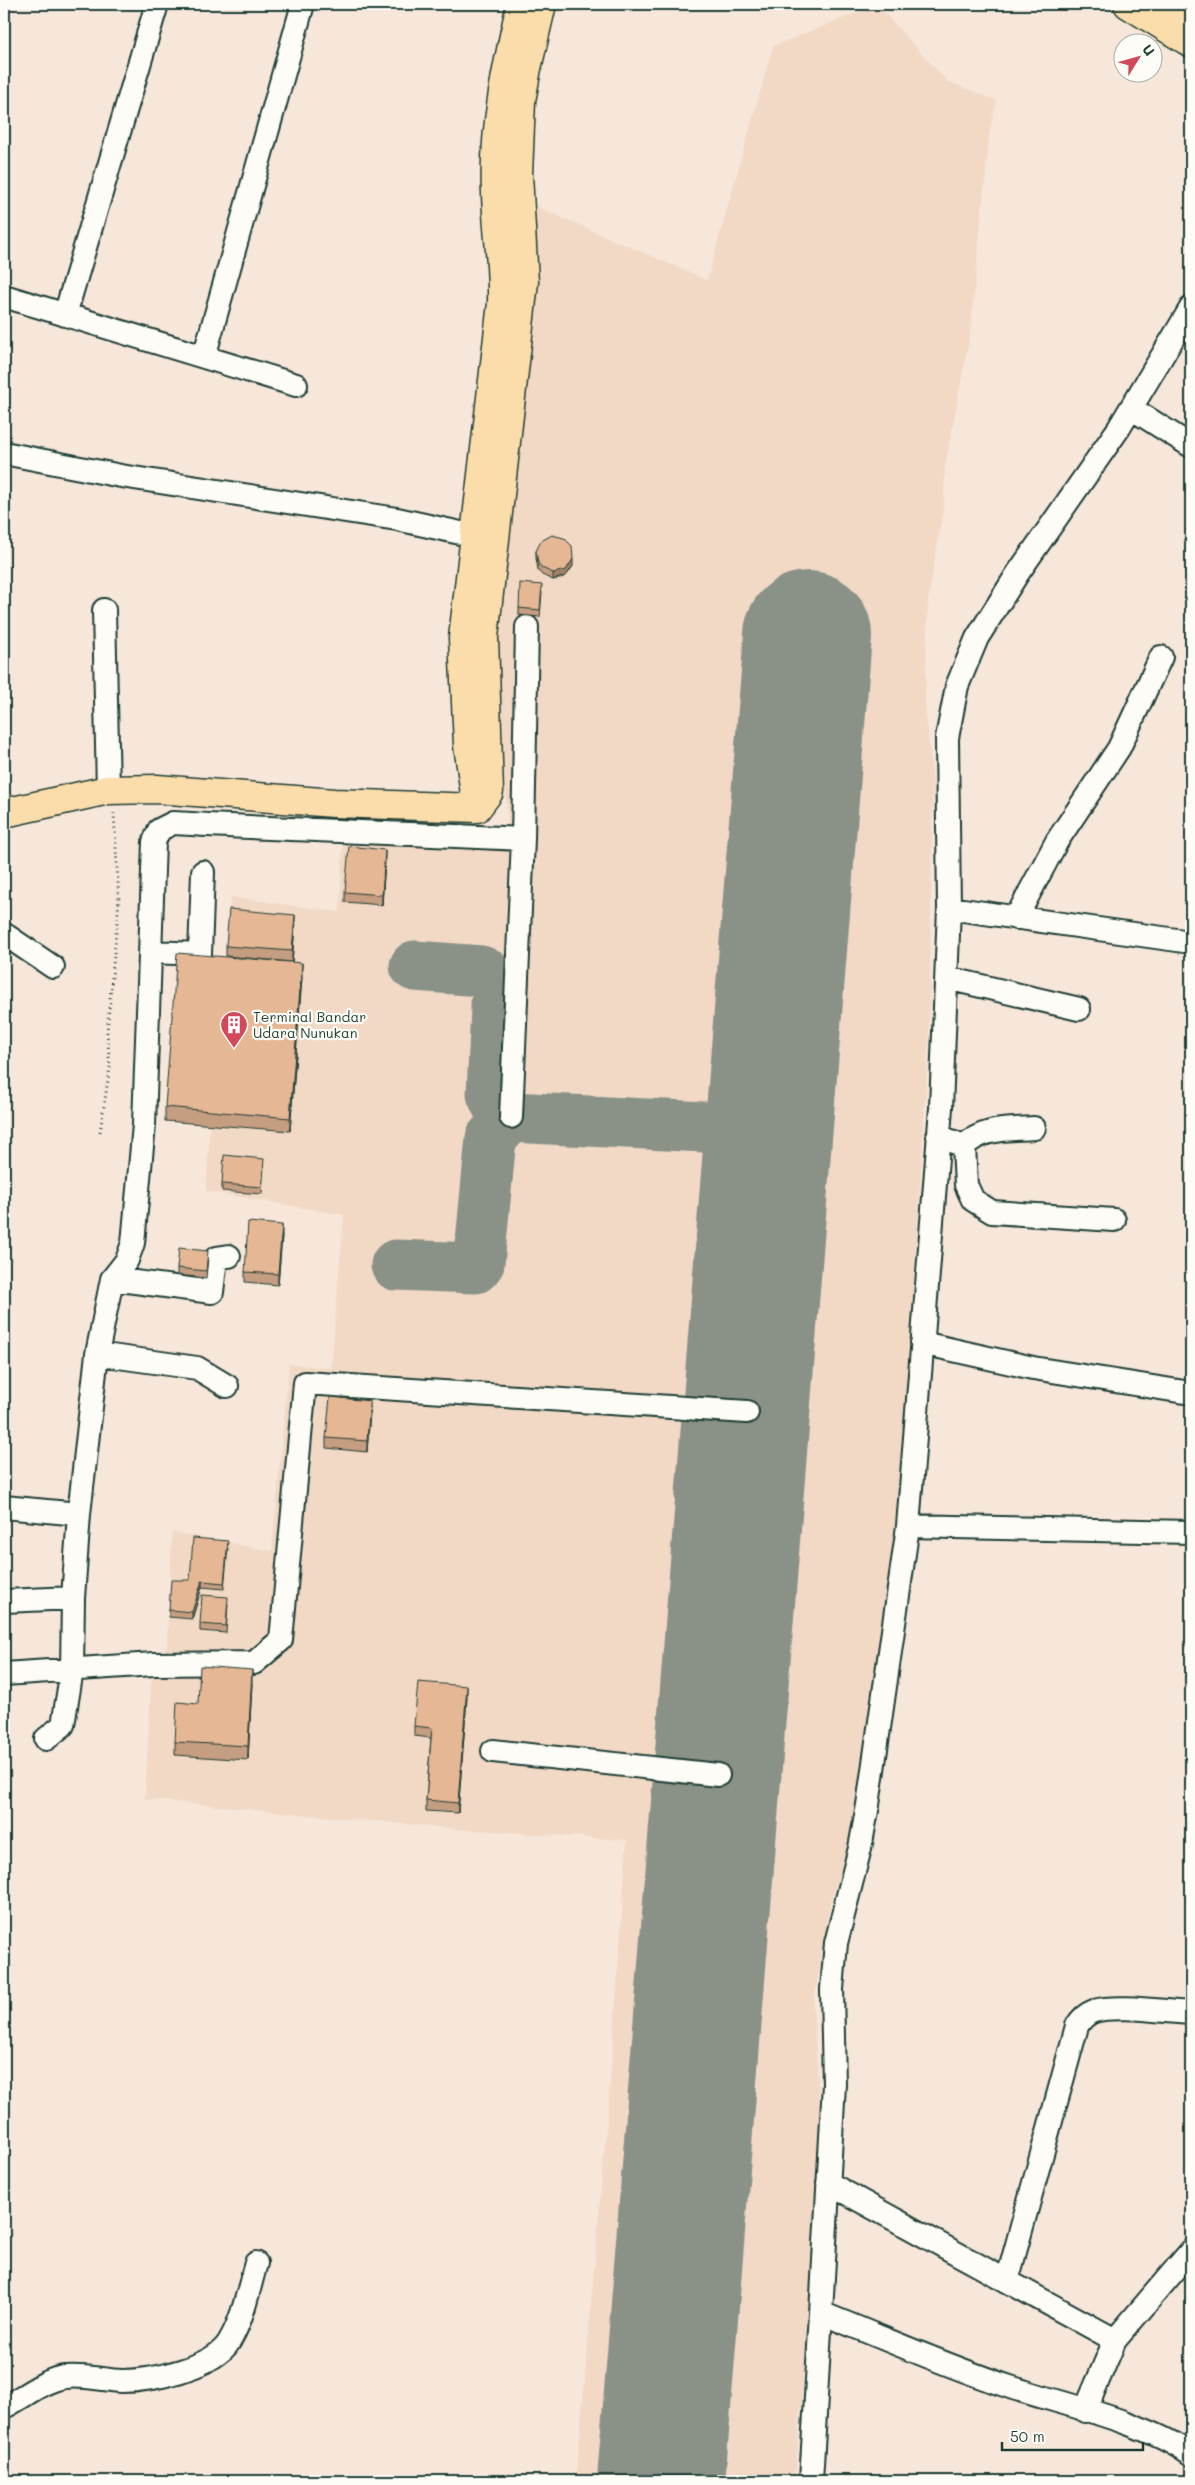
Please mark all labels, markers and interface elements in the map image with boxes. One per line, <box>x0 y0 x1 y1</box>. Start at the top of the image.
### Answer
north arrow <box>1112 32 1162 82</box>
text: U <box>1138 40 1159 60</box>
place label: Terminal Bandar Udara Nunukan <box>253 1007 366 1042</box>
building icon: Terminal Bandar Udara Nunukan <box>219 1010 249 1049</box>
scale bar <box>1002 2420 1144 2452</box>
text: 50 m <box>1010 2426 1045 2446</box>

